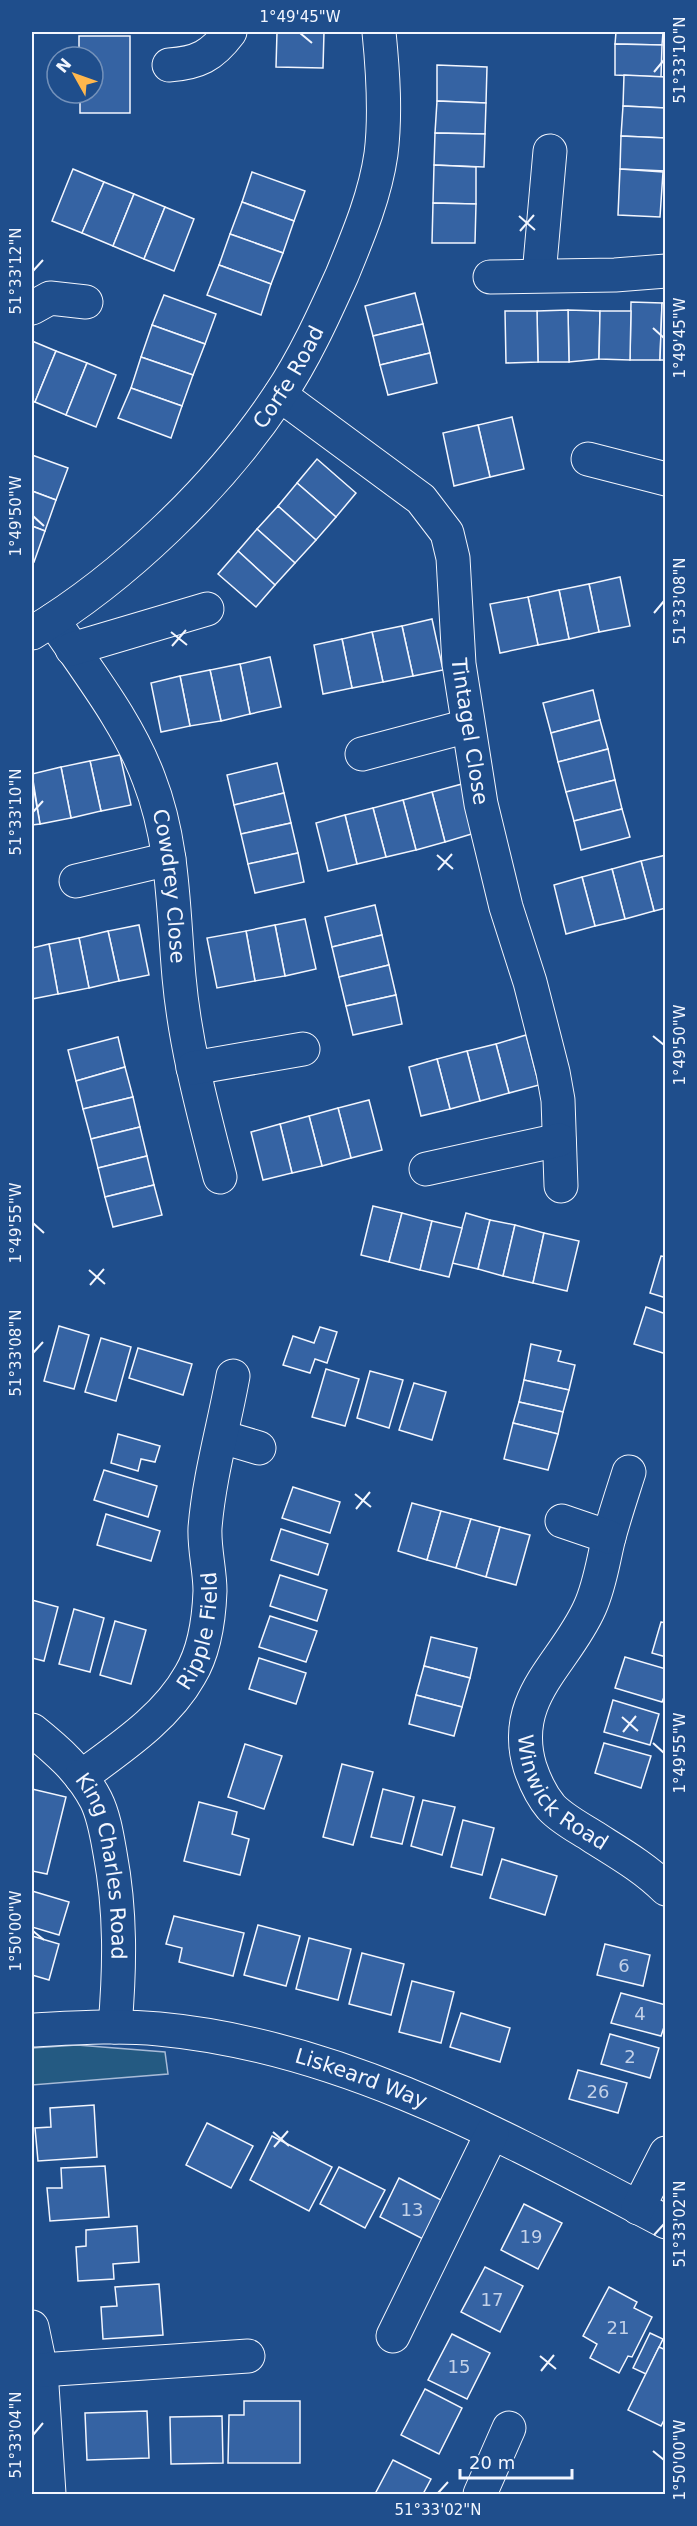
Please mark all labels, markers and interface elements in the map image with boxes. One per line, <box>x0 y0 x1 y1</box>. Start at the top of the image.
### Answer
text: 1°49'45"W <box>259 8 341 26</box>
text: 51°33'10"N <box>671 16 689 104</box>
north arrow <box>45 45 105 105</box>
text: N <box>52 54 75 77</box>
text: 51°33'12"N <box>7 227 25 315</box>
text: 1°49'45"W <box>671 297 689 379</box>
street label: Corfe Road <box>248 322 329 433</box>
text: 1°49'50"W <box>7 475 25 557</box>
text: 51°33'08"N <box>671 557 689 645</box>
street label: Tintagel Close <box>447 656 493 806</box>
text: 51°33'10"N <box>7 768 25 856</box>
street label: Cowdrey Close <box>147 807 190 964</box>
text: 1°49'50"W <box>671 1004 689 1086</box>
text: 1°49'55"W <box>7 1182 25 1264</box>
text: 51°33'08"N <box>7 1309 25 1397</box>
street label: Ripple Field <box>172 1571 222 1694</box>
text: 1°49'55"W <box>671 1712 689 1794</box>
street label: Winwick Road <box>513 1733 612 1855</box>
street label: King Charles Road <box>70 1768 131 1960</box>
text: 1°50'00"W <box>7 1890 25 1972</box>
house number: 6 <box>618 1955 630 1976</box>
house number: 4 <box>634 2003 646 2024</box>
street label: Liskeard Way <box>292 2044 431 2114</box>
house number: 2 <box>624 2046 636 2067</box>
house number: 26 <box>587 2081 609 2102</box>
text: 51°33'02"N <box>671 2180 689 2268</box>
house number: 13 <box>401 2199 423 2220</box>
house number: 19 <box>520 2226 542 2247</box>
house number: 17 <box>481 2289 503 2310</box>
house number: 21 <box>607 2317 629 2338</box>
house number: 15 <box>448 2356 470 2377</box>
text: 51°33'04"N <box>7 2391 25 2479</box>
text: 1°50'00"W <box>671 2419 689 2501</box>
scale bar <box>460 2442 572 2480</box>
text: 20 m <box>469 2452 515 2473</box>
text: 51°33'02"N <box>394 2501 482 2519</box>

